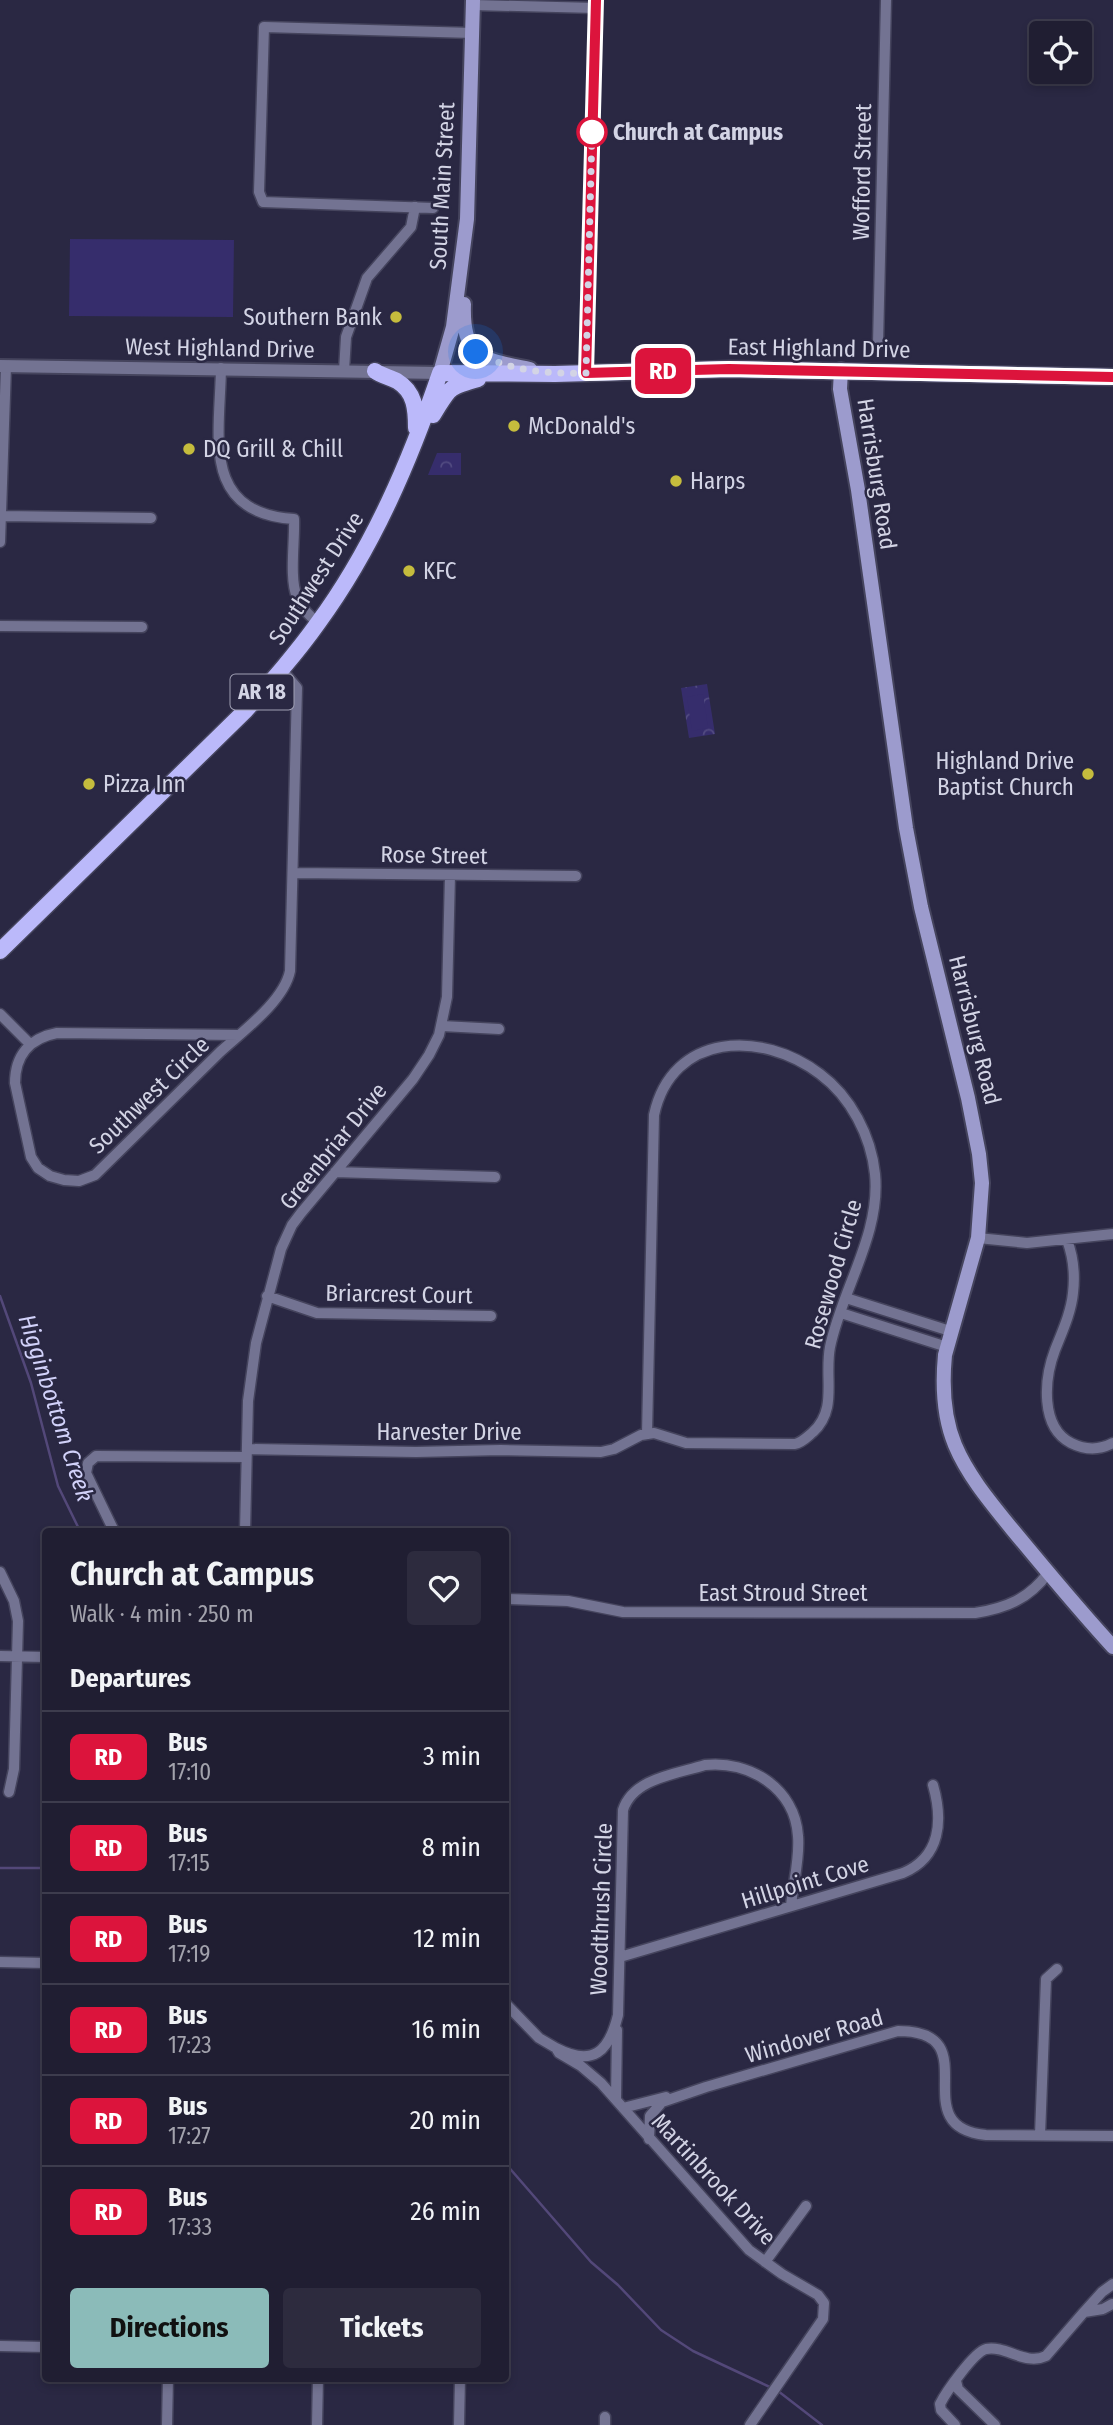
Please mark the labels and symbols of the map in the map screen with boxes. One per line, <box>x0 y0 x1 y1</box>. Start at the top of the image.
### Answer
street label: South Main Street <box>424 101 460 271</box>
street label: Wofford Street <box>847 103 877 241</box>
marker: Church at Campus <box>577 117 607 147</box>
place label: Church at Campus <box>613 118 783 146</box>
place label: Southern Bank <box>243 303 382 331</box>
marker: Southern Bank <box>388 309 404 325</box>
street label: West Highland Drive <box>125 332 315 364</box>
street label: East Highland Drive <box>727 332 911 364</box>
your location <box>458 334 493 369</box>
line badge: RD <box>632 348 694 394</box>
street label: Harrisburg Road <box>851 396 903 552</box>
place label: McDonald's <box>528 412 636 440</box>
marker: McDonald's <box>506 418 522 434</box>
place label: DQ Grill & Chill <box>203 435 343 463</box>
marker: DQ Grill & Chill <box>181 441 197 457</box>
place label: Harps <box>690 467 745 495</box>
marker: Harps <box>668 473 684 489</box>
street label: Southwest Drive <box>263 506 369 650</box>
place label: KFC <box>423 557 457 585</box>
marker: KFC <box>401 563 417 579</box>
road number: AR 18 <box>230 674 294 710</box>
place label: Highland Drive Baptist Church <box>936 747 1074 801</box>
marker: Highland Drive Baptist Church <box>1080 766 1096 782</box>
place label: Pizza Inn <box>103 770 186 798</box>
marker: Pizza Inn <box>81 776 97 792</box>
street label: Rose Street <box>380 840 488 870</box>
street label: Harrisburg Road <box>943 953 1007 1107</box>
street label: Southwest Circle <box>83 1031 215 1159</box>
street label: Greenbriar Drive <box>273 1077 393 1215</box>
street label: Rosewood Circle <box>798 1196 868 1352</box>
street label: Briarcrest Court <box>325 1279 473 1309</box>
water label: Higginbottom Creek <box>13 1311 99 1505</box>
street label: Harvester Drive <box>376 1418 522 1446</box>
street label: East Stroud Street <box>698 1579 868 1607</box>
street label: Woodthrush Circle <box>584 1822 618 1996</box>
street label: Hillpoint Cove <box>738 1849 872 1915</box>
street label: Windover Road <box>742 2003 886 2069</box>
street label: Martinbrook Drive <box>646 2107 782 2251</box>

